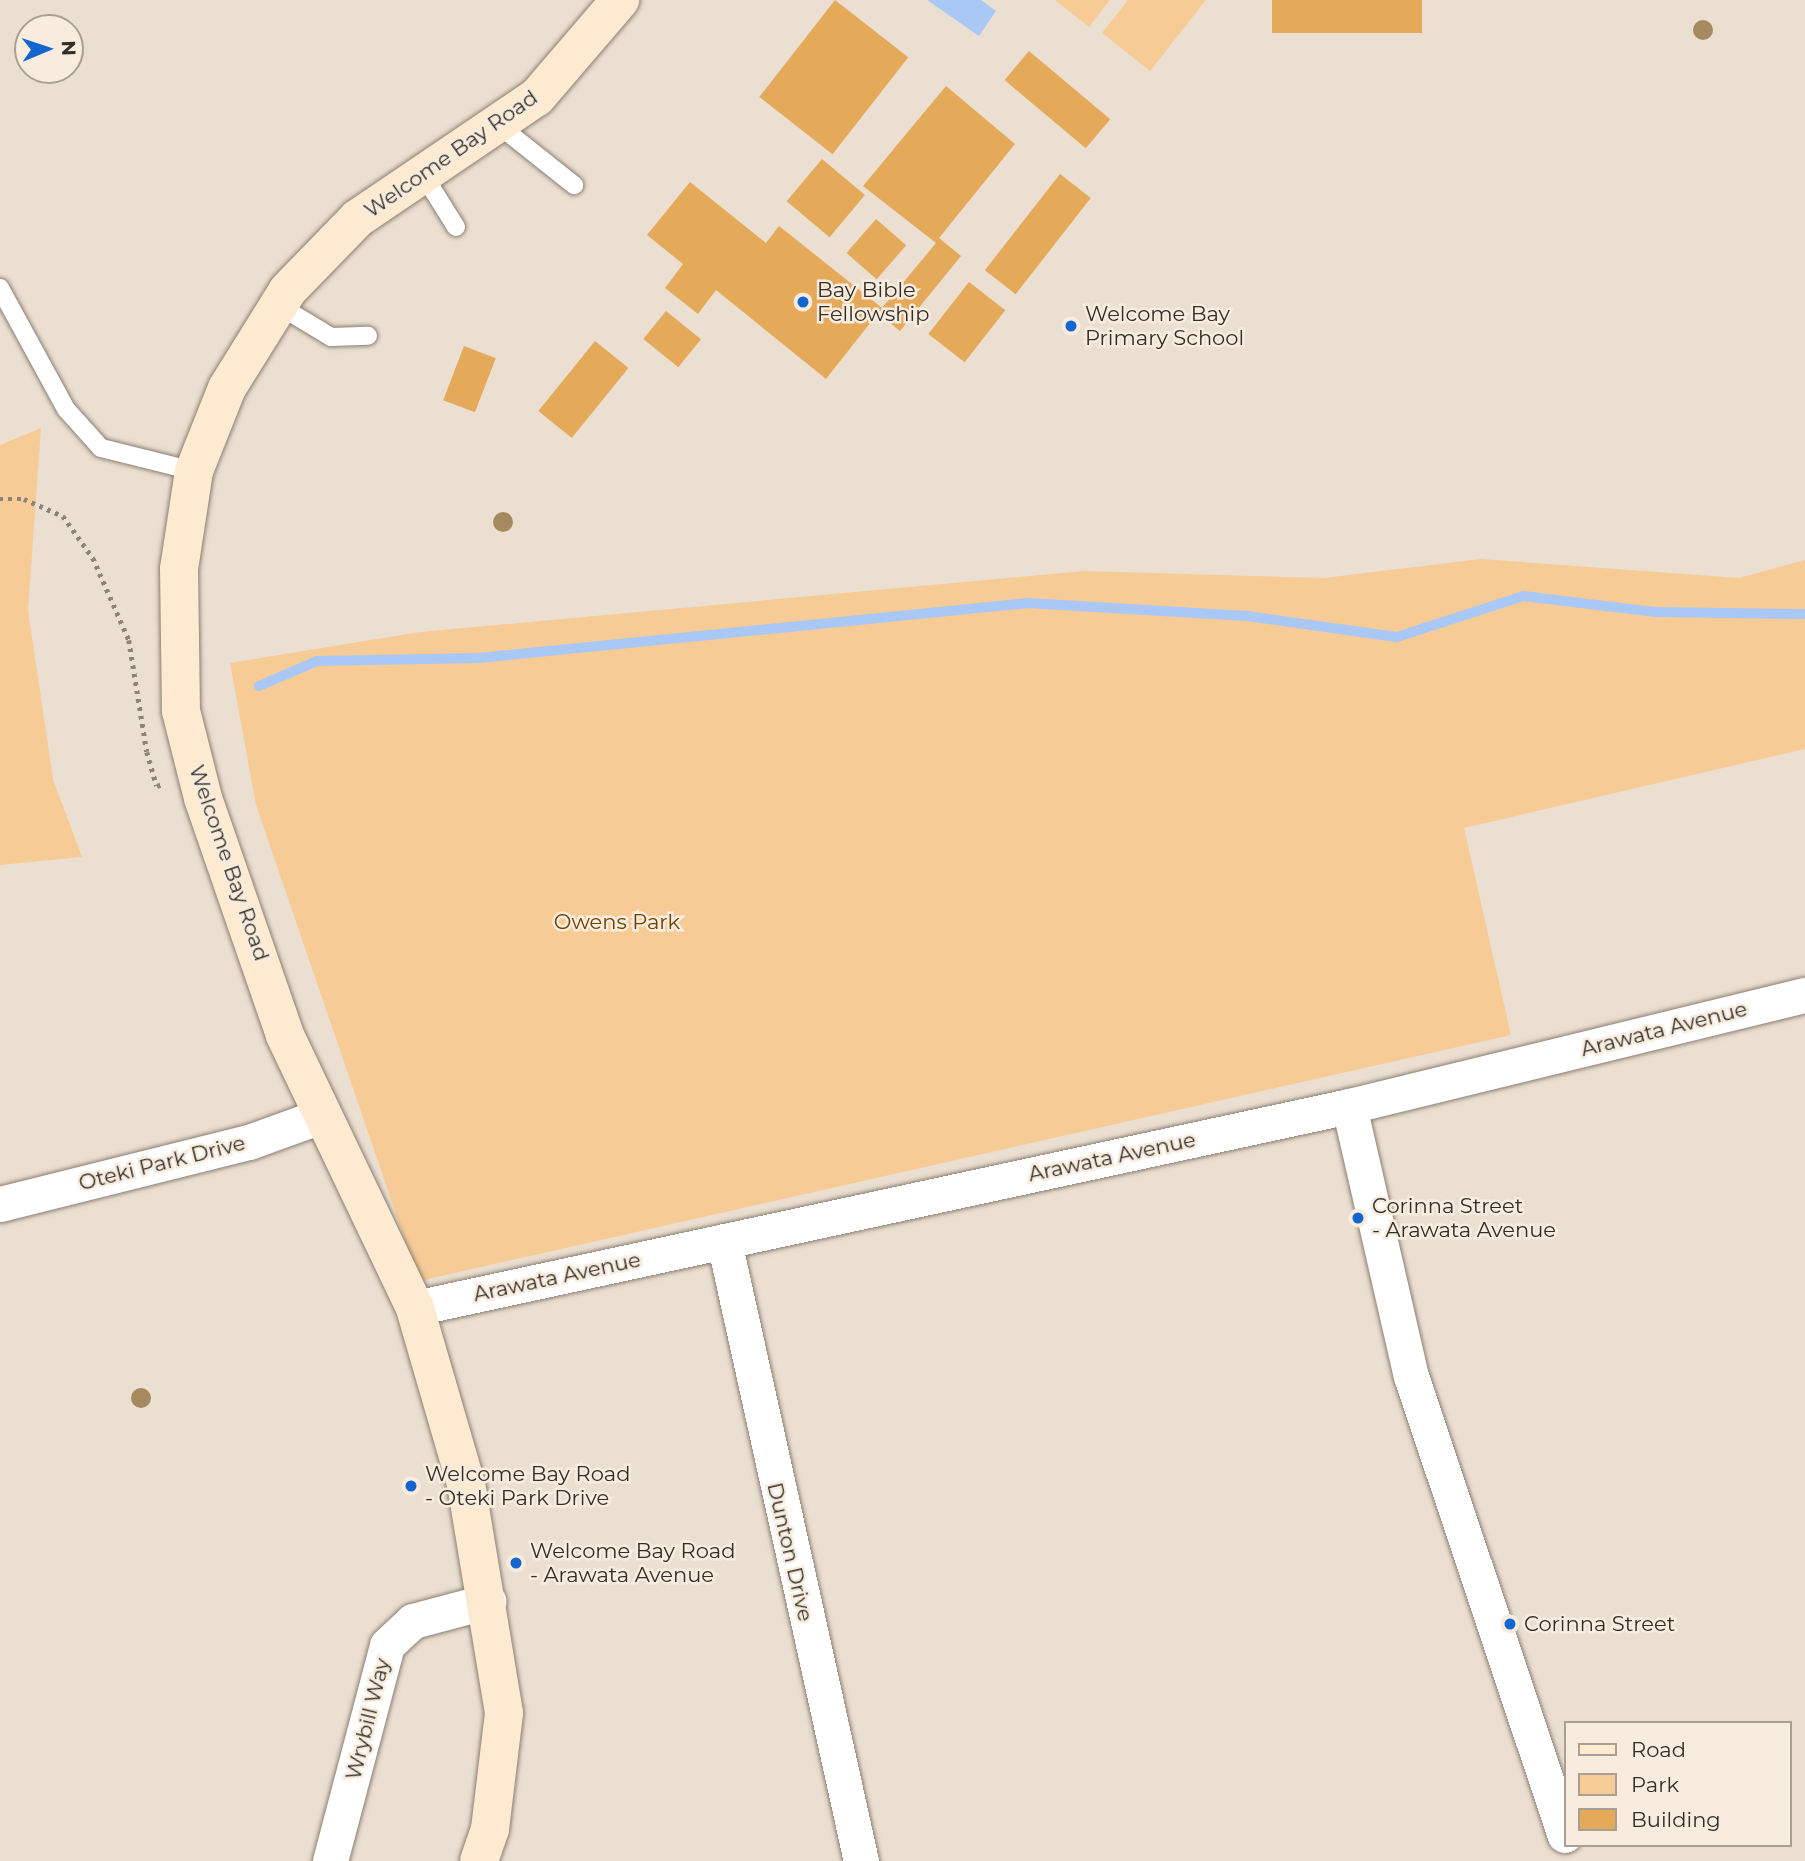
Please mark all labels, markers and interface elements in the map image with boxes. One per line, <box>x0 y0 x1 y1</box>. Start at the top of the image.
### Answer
north arrow <box>14 14 84 84</box>
text: N <box>57 40 80 56</box>
street label: Welcome Bay Road <box>360 85 542 223</box>
place label: Bay Bible Fellowship <box>817 277 929 327</box>
marker: Bay Bible Fellowship <box>795 294 811 310</box>
place label: Welcome Bay Primary School <box>1085 301 1244 351</box>
marker: Welcome Bay Primary School <box>1063 318 1079 334</box>
street label: Welcome Bay Road <box>184 762 274 964</box>
park label: Owens Park <box>554 909 680 935</box>
street label: Arawata Avenue <box>1578 996 1750 1062</box>
street label: Arawata Avenue <box>1026 1127 1198 1187</box>
street label: Oteki Park Drive <box>76 1130 248 1196</box>
place label: Corinna Street - Arawata Avenue <box>1372 1193 1556 1243</box>
marker: Corinna Street - Arawata Avenue <box>1350 1210 1366 1226</box>
street label: Arawata Avenue <box>471 1247 643 1307</box>
place label: Welcome Bay Road - Oteki Park Drive <box>425 1461 630 1511</box>
marker: Welcome Bay Road - Oteki Park Drive <box>403 1478 419 1494</box>
street label: Dunton Drive <box>762 1480 818 1624</box>
place label: Welcome Bay Road - Arawata Avenue <box>530 1538 735 1588</box>
marker: Welcome Bay Road - Arawata Avenue <box>508 1555 524 1571</box>
place label: Corinna Street <box>1524 1611 1675 1637</box>
marker: Corinna Street <box>1502 1616 1518 1632</box>
street label: Wrybill Way <box>341 1656 395 1782</box>
legend <box>1563 1721 1791 1847</box>
text: Road <box>1631 1737 1686 1762</box>
text: Park <box>1631 1772 1679 1797</box>
text: Building <box>1631 1807 1721 1832</box>

